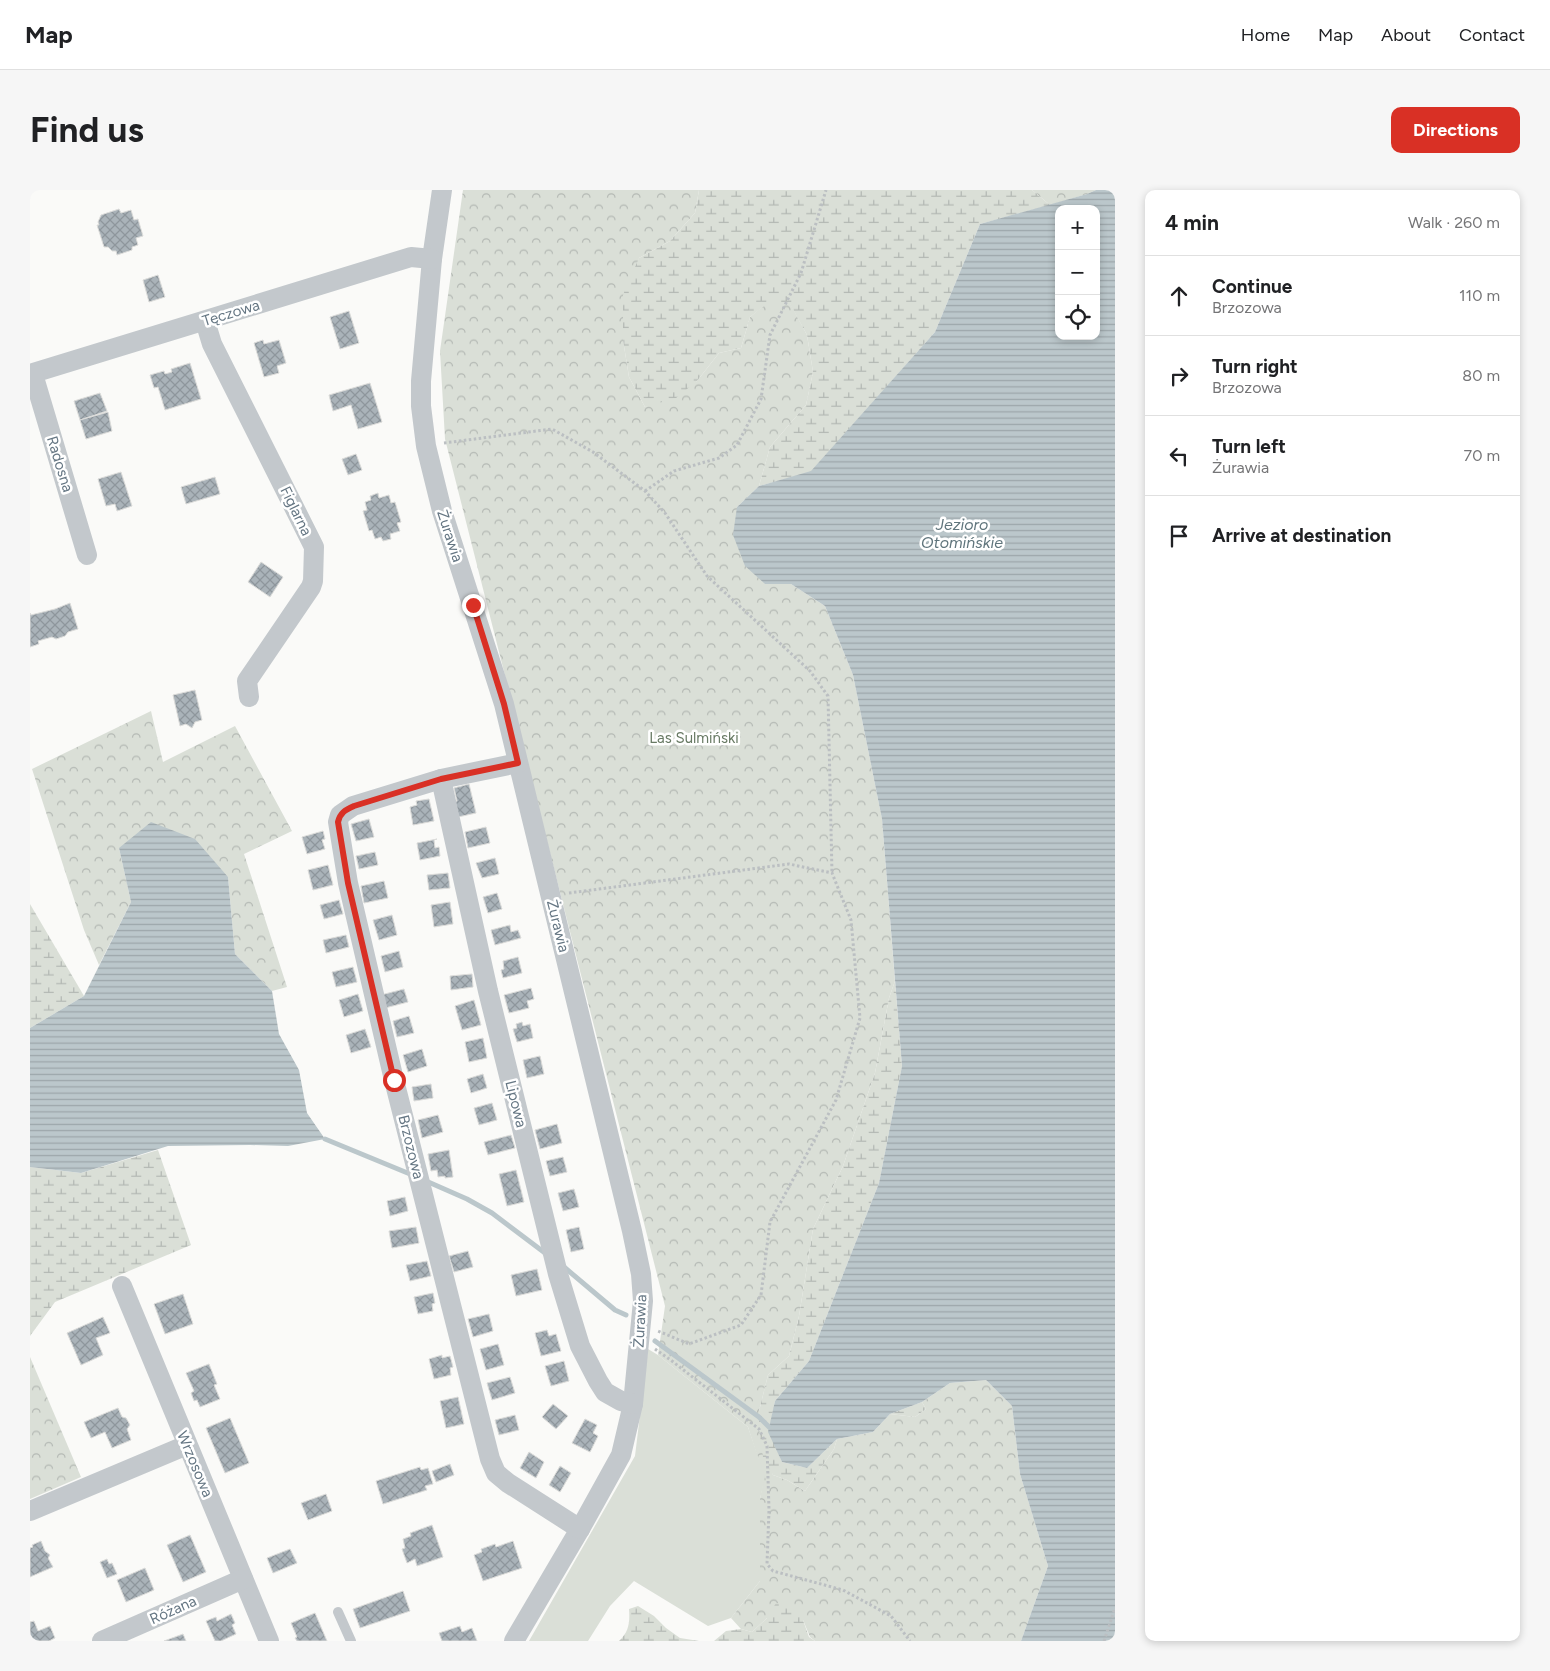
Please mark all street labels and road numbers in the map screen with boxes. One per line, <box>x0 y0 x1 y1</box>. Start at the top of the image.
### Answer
street label: Tęczowa <box>200 296 262 330</box>
street label: Radosna <box>43 434 77 494</box>
street label: Figlarna <box>276 483 316 539</box>
street label: Żurawia <box>433 508 467 564</box>
street label: Żurawia <box>543 898 573 954</box>
street label: Lipowa <box>501 1079 531 1129</box>
street label: Brzozowa <box>394 1113 428 1181</box>
street label: Żurawia <box>630 1294 650 1348</box>
street label: Wrzosowa <box>173 1428 217 1500</box>
street label: Różana <box>147 1592 199 1628</box>

